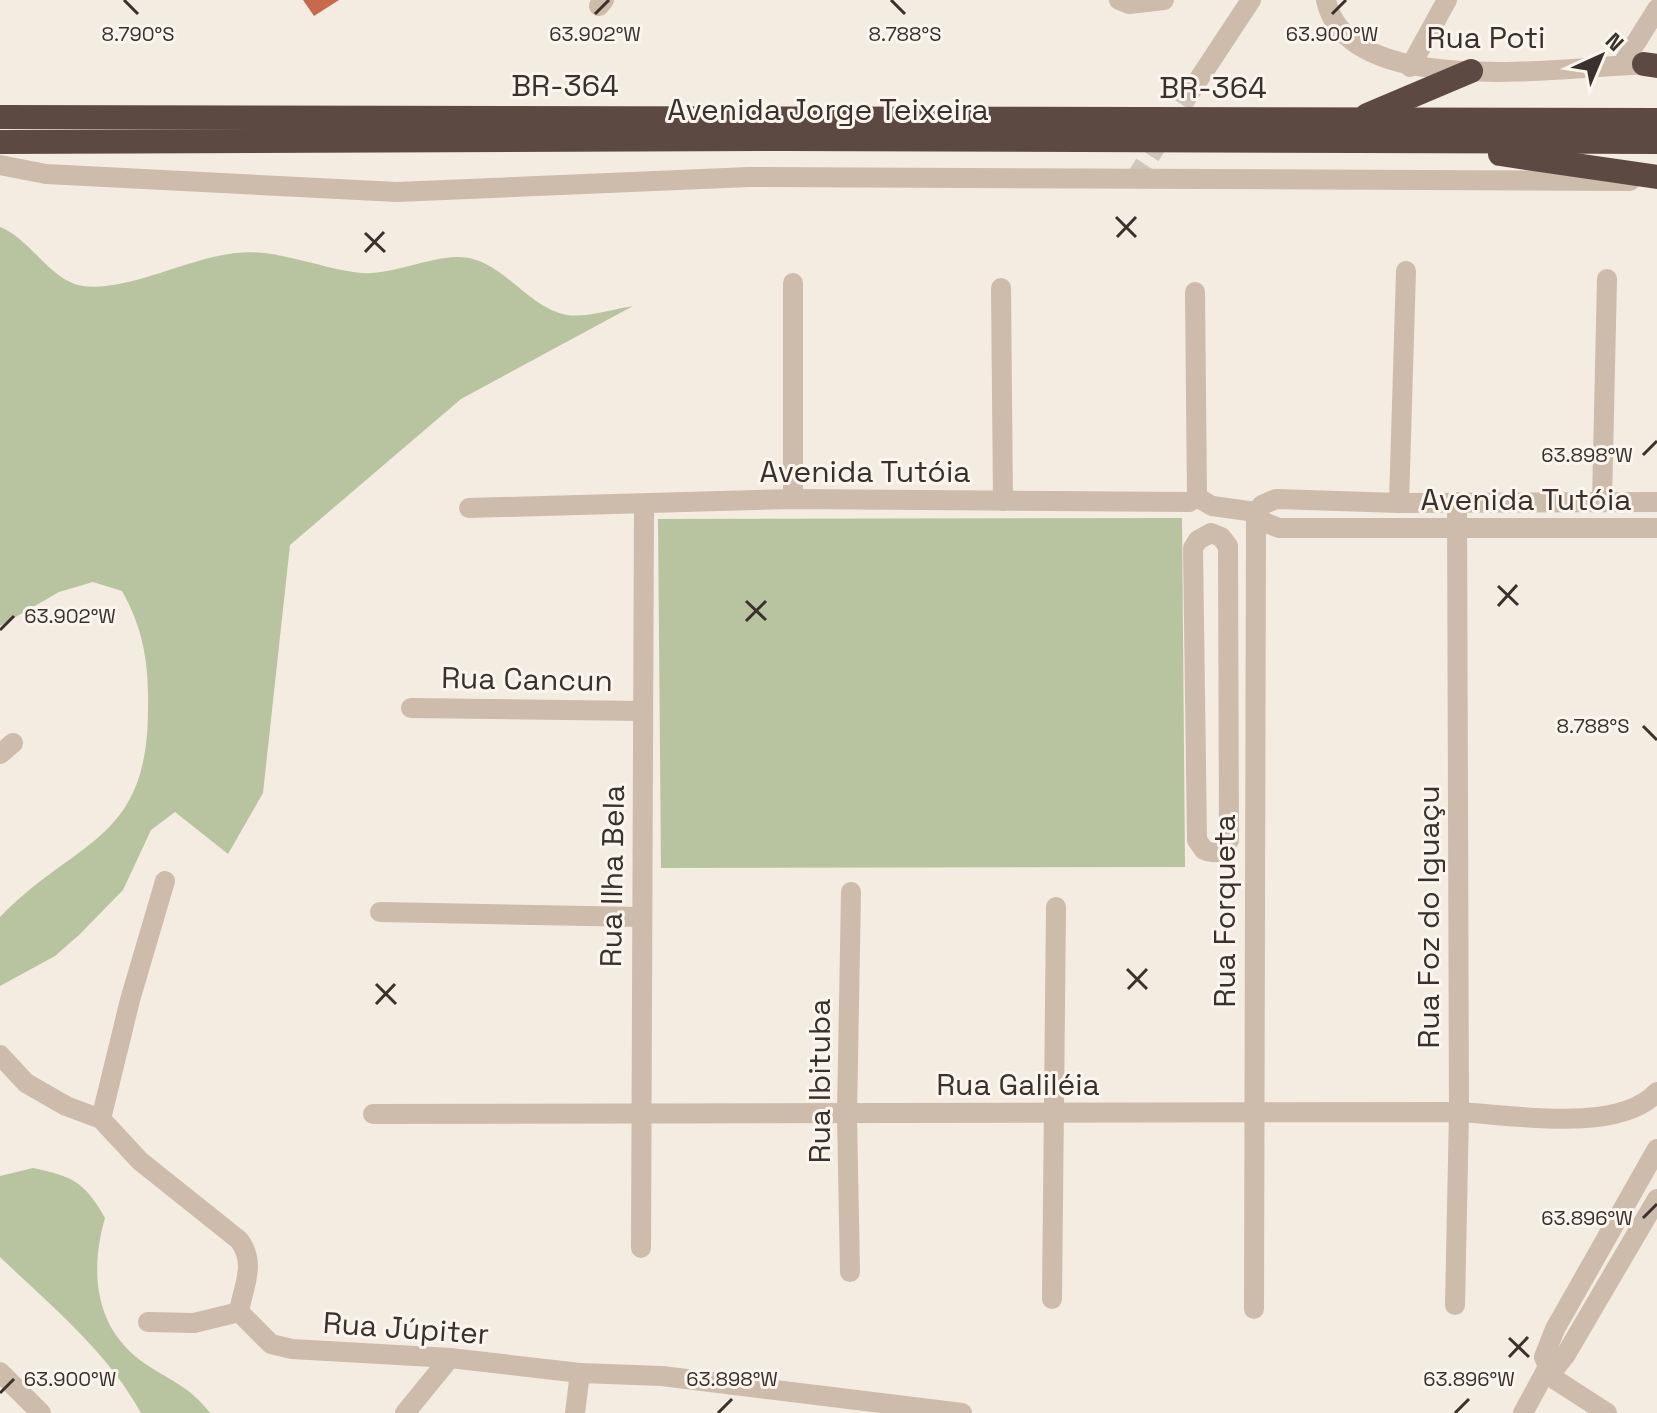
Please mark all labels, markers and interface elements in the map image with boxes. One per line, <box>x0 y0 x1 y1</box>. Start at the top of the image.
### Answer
north arrow <box>1561 16 1641 96</box>
street label: Rua Poti <box>1427 18 1545 57</box>
text: 8.790°S <box>101 21 175 47</box>
text: 63.902°W <box>549 21 641 47</box>
text: 8.788°S <box>869 21 941 47</box>
text: 63.900°W <box>1286 21 1378 47</box>
text: N <box>1600 26 1630 57</box>
street label: BR-364 <box>511 66 619 105</box>
street label: BR-364 <box>1159 68 1267 107</box>
street label: Avenida Jorge Teixeira <box>667 90 989 129</box>
text: 63.898°W <box>1541 442 1633 468</box>
street label: Avenida Tutóia <box>759 452 971 491</box>
street label: Avenida Tutóia <box>1420 480 1632 519</box>
text: 63.902°W <box>24 603 116 629</box>
street label: Rua Cancun <box>441 658 613 700</box>
text: 8.788°S <box>1557 713 1629 739</box>
street label: Rua Ilha Bela <box>591 784 633 968</box>
street label: Rua Foz do Iguaçu <box>1409 785 1448 1049</box>
street label: Rua Forqueta <box>1205 814 1244 1008</box>
street label: Rua Ibituba <box>800 999 839 1163</box>
street label: Rua Galiléia <box>936 1065 1100 1104</box>
text: 63.896°W <box>1541 1205 1633 1231</box>
street label: Rua Júpiter <box>322 1303 490 1353</box>
text: 63.900°W <box>24 1366 116 1392</box>
text: 63.898°W <box>686 1366 778 1392</box>
text: 63.896°W <box>1423 1366 1515 1392</box>

